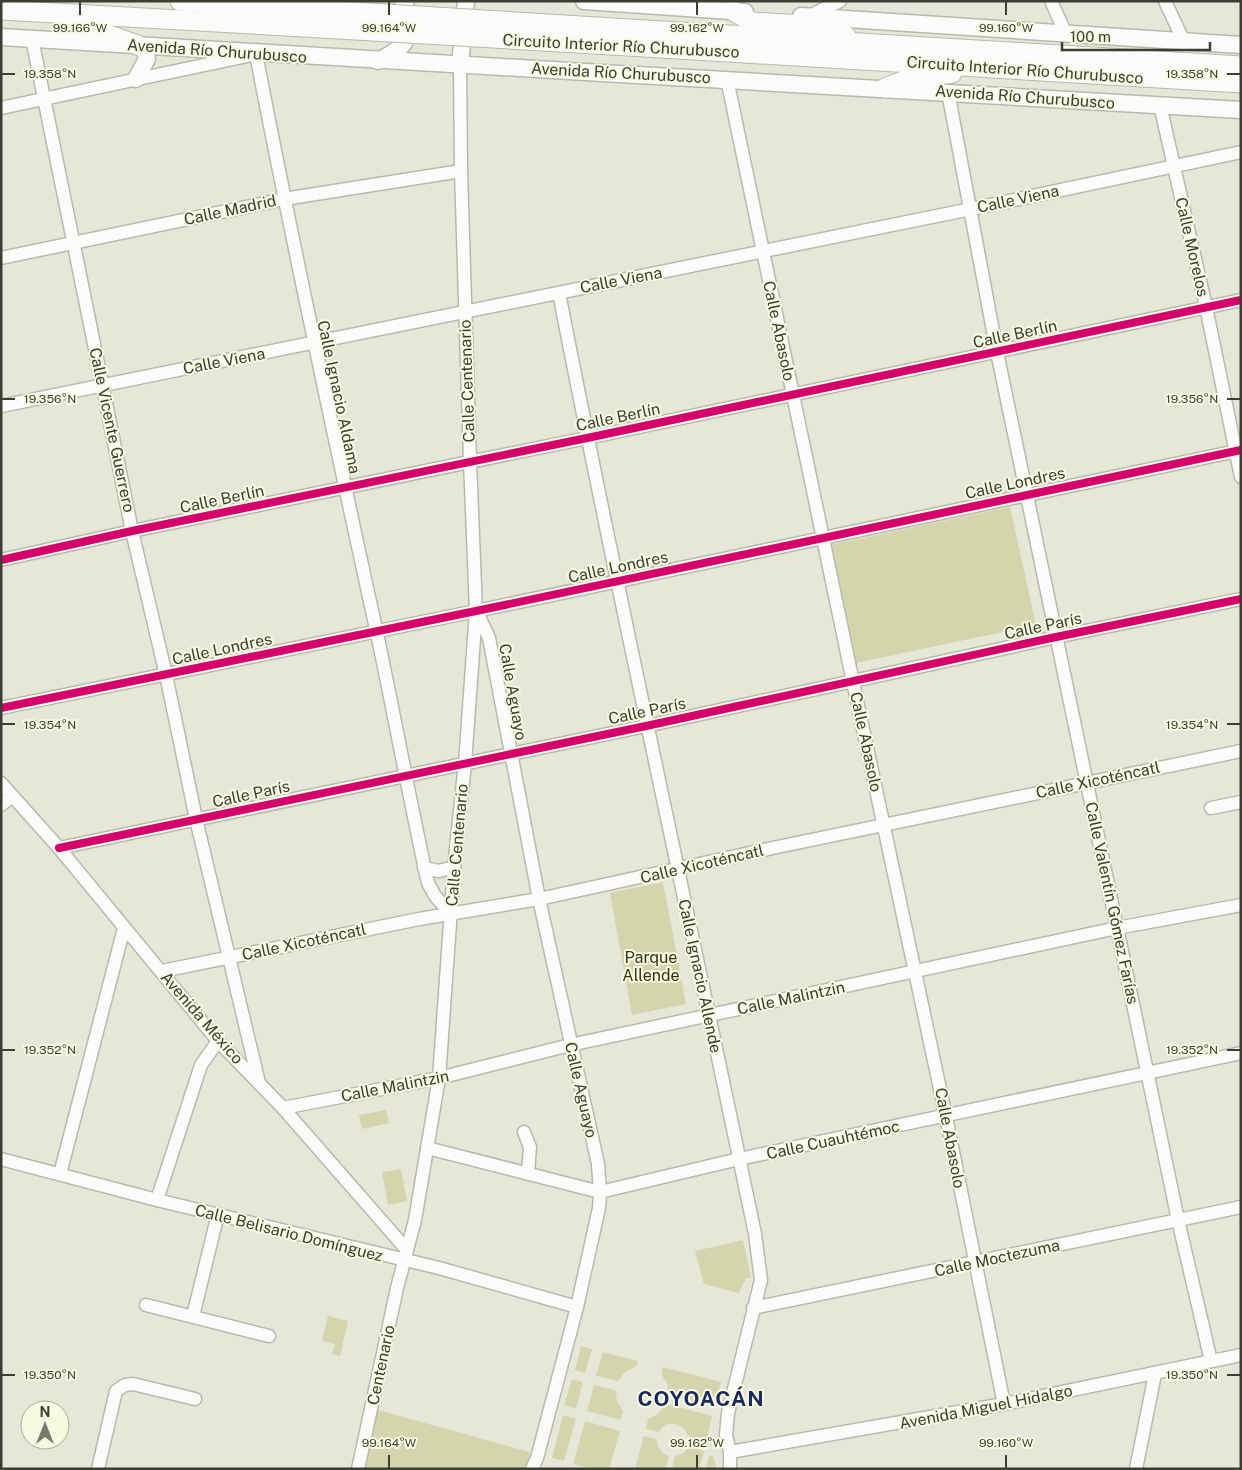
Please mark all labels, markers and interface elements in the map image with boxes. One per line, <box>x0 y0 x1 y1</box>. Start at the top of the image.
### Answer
scale bar <box>1062 20 1210 52</box>
text: 99.166°W <box>53 21 108 35</box>
text: 99.164°W <box>362 21 417 35</box>
text: 99.162°W <box>670 21 725 35</box>
text: 99.160°W <box>979 21 1034 35</box>
text: 100 m <box>1070 28 1111 45</box>
street label: Circuito Interior Río Churubusco <box>502 30 740 62</box>
street label: Avenida Río Churubusco <box>126 35 308 67</box>
street label: Circuito Interior Río Churubusco <box>906 52 1144 88</box>
street label: Avenida Río Churubusco <box>531 59 711 87</box>
text: 19.358°N <box>24 67 76 81</box>
text: 19.358°N <box>1166 67 1218 81</box>
street label: Avenida Río Churubusco <box>934 81 1116 113</box>
street label: Calle Viena <box>975 181 1061 217</box>
street label: Calle Madrid <box>182 191 278 229</box>
street label: Calle Morelos <box>1171 195 1213 299</box>
street label: Calle Viena <box>578 263 664 297</box>
street label: Calle Abasolo <box>759 279 799 383</box>
street label: Calle Berlín <box>971 316 1059 352</box>
street label: Calle Ignacio Aldama <box>313 319 365 475</box>
street label: Calle Centenario <box>455 319 479 443</box>
street label: Calle Viena <box>181 344 267 378</box>
street label: Calle Vicente Guerrero <box>85 346 139 514</box>
text: 19.356°N <box>24 392 76 406</box>
text: 19.356°N <box>1166 392 1218 406</box>
street label: Calle Berlín <box>574 399 662 435</box>
street label: Calle Londres <box>963 463 1067 503</box>
street label: Calle Berlín <box>178 481 266 517</box>
street label: Calle Londres <box>566 547 670 587</box>
street label: Calle París <box>1003 609 1083 643</box>
street label: Calle Londres <box>170 629 274 669</box>
street label: Calle Aguayo <box>495 642 531 742</box>
street label: Calle Abasolo <box>846 690 886 794</box>
street label: Calle París <box>607 694 687 728</box>
text: 19.354°N <box>24 718 76 732</box>
text: 19.354°N <box>1166 718 1218 732</box>
street label: Calle Xicoténcatl <box>1034 758 1162 802</box>
street label: Calle París <box>211 777 291 811</box>
street label: Calle Centenario <box>442 783 472 907</box>
street label: Calle Valentín Gómez Farías <box>1081 800 1143 1006</box>
street label: Calle Xicoténcatl <box>638 840 766 887</box>
street label: Calle Ignacio Allende <box>674 897 726 1055</box>
street label: Calle Xicoténcatl <box>240 920 368 964</box>
park label: Parque Allende <box>622 948 680 985</box>
street label: Avenida México <box>157 968 247 1068</box>
street label: Calle Malintzin <box>735 977 847 1019</box>
street label: Calle Aguayo <box>561 1040 601 1140</box>
text: 19.352°N <box>24 1043 76 1057</box>
text: 19.352°N <box>1166 1043 1218 1057</box>
street label: Calle Malintzin <box>339 1066 451 1106</box>
street label: Calle Abasolo <box>931 1086 969 1190</box>
street label: Calle Cuauhtémoc <box>765 1117 901 1163</box>
street label: Calle Belisario Domínguez <box>193 1200 385 1266</box>
street label: Calle Moctezuma <box>933 1235 1061 1281</box>
street label: Centenario <box>363 1323 399 1407</box>
text: 19.350°N <box>24 1368 76 1382</box>
text: 19.350°N <box>1166 1368 1218 1382</box>
street label: Avenida Miguel Hidalgo <box>898 1381 1074 1433</box>
district label: COYOACÁN <box>637 1386 765 1411</box>
north arrow <box>20 1400 70 1450</box>
text: N <box>40 1404 50 1420</box>
text: 99.164°W <box>362 1436 417 1450</box>
text: 99.162°W <box>670 1436 725 1450</box>
text: 99.160°W <box>979 1436 1034 1450</box>

